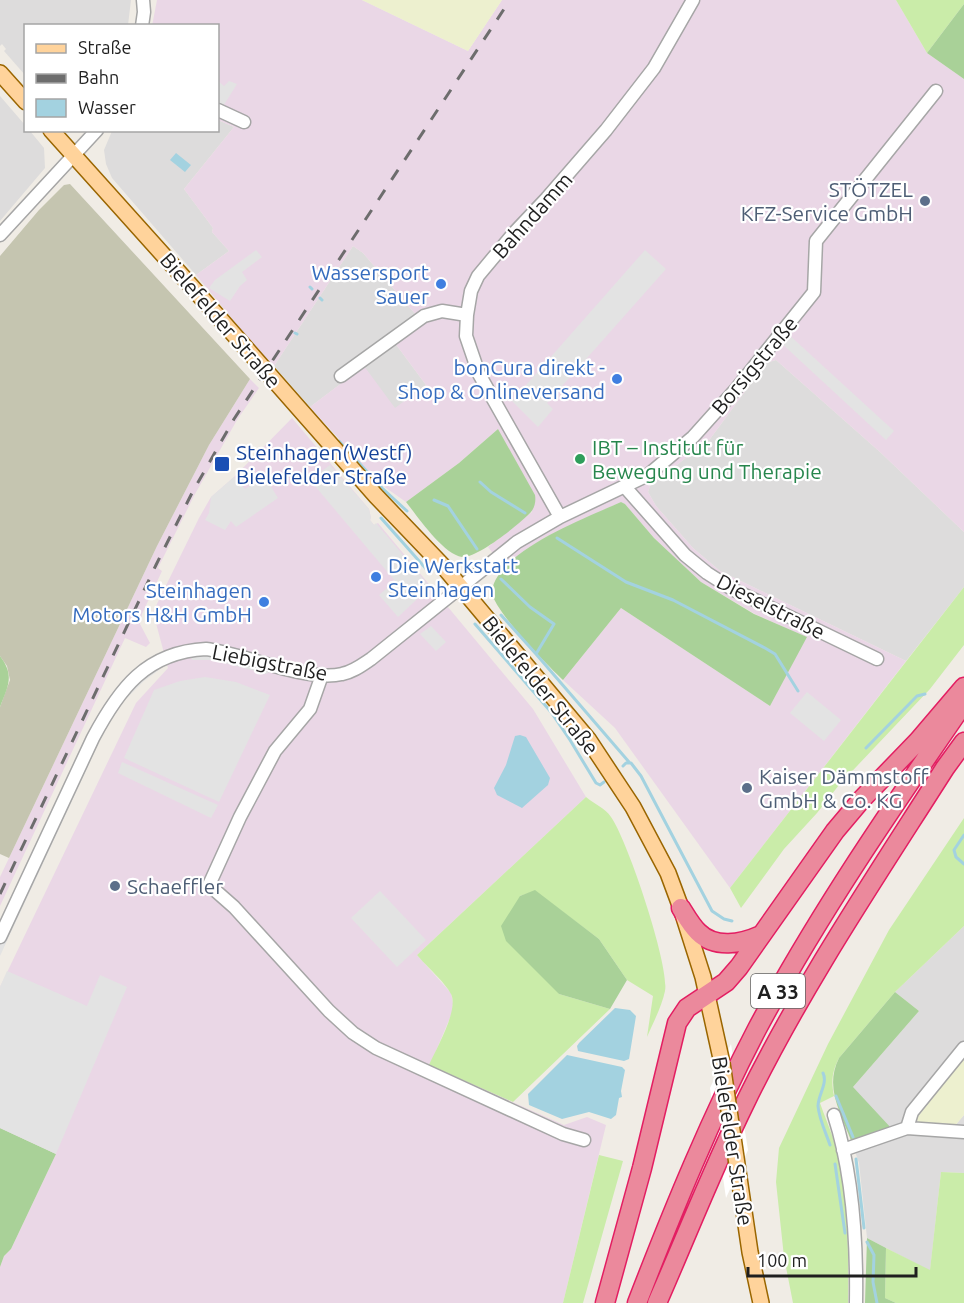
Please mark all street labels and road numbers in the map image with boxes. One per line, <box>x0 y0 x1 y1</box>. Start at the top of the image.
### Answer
street label: Bahndamm <box>487 167 577 263</box>
street label: Bielefelder Straße <box>156 248 286 392</box>
street label: Borsigstraße <box>706 311 802 419</box>
street label: Dieselstraße <box>713 569 829 643</box>
street label: Bielefelder Straße <box>478 611 604 759</box>
street label: Liebigstraße <box>210 639 330 685</box>
road number: A 33 <box>751 974 805 1008</box>
street label: Bielefelder Straße <box>708 1055 758 1227</box>

